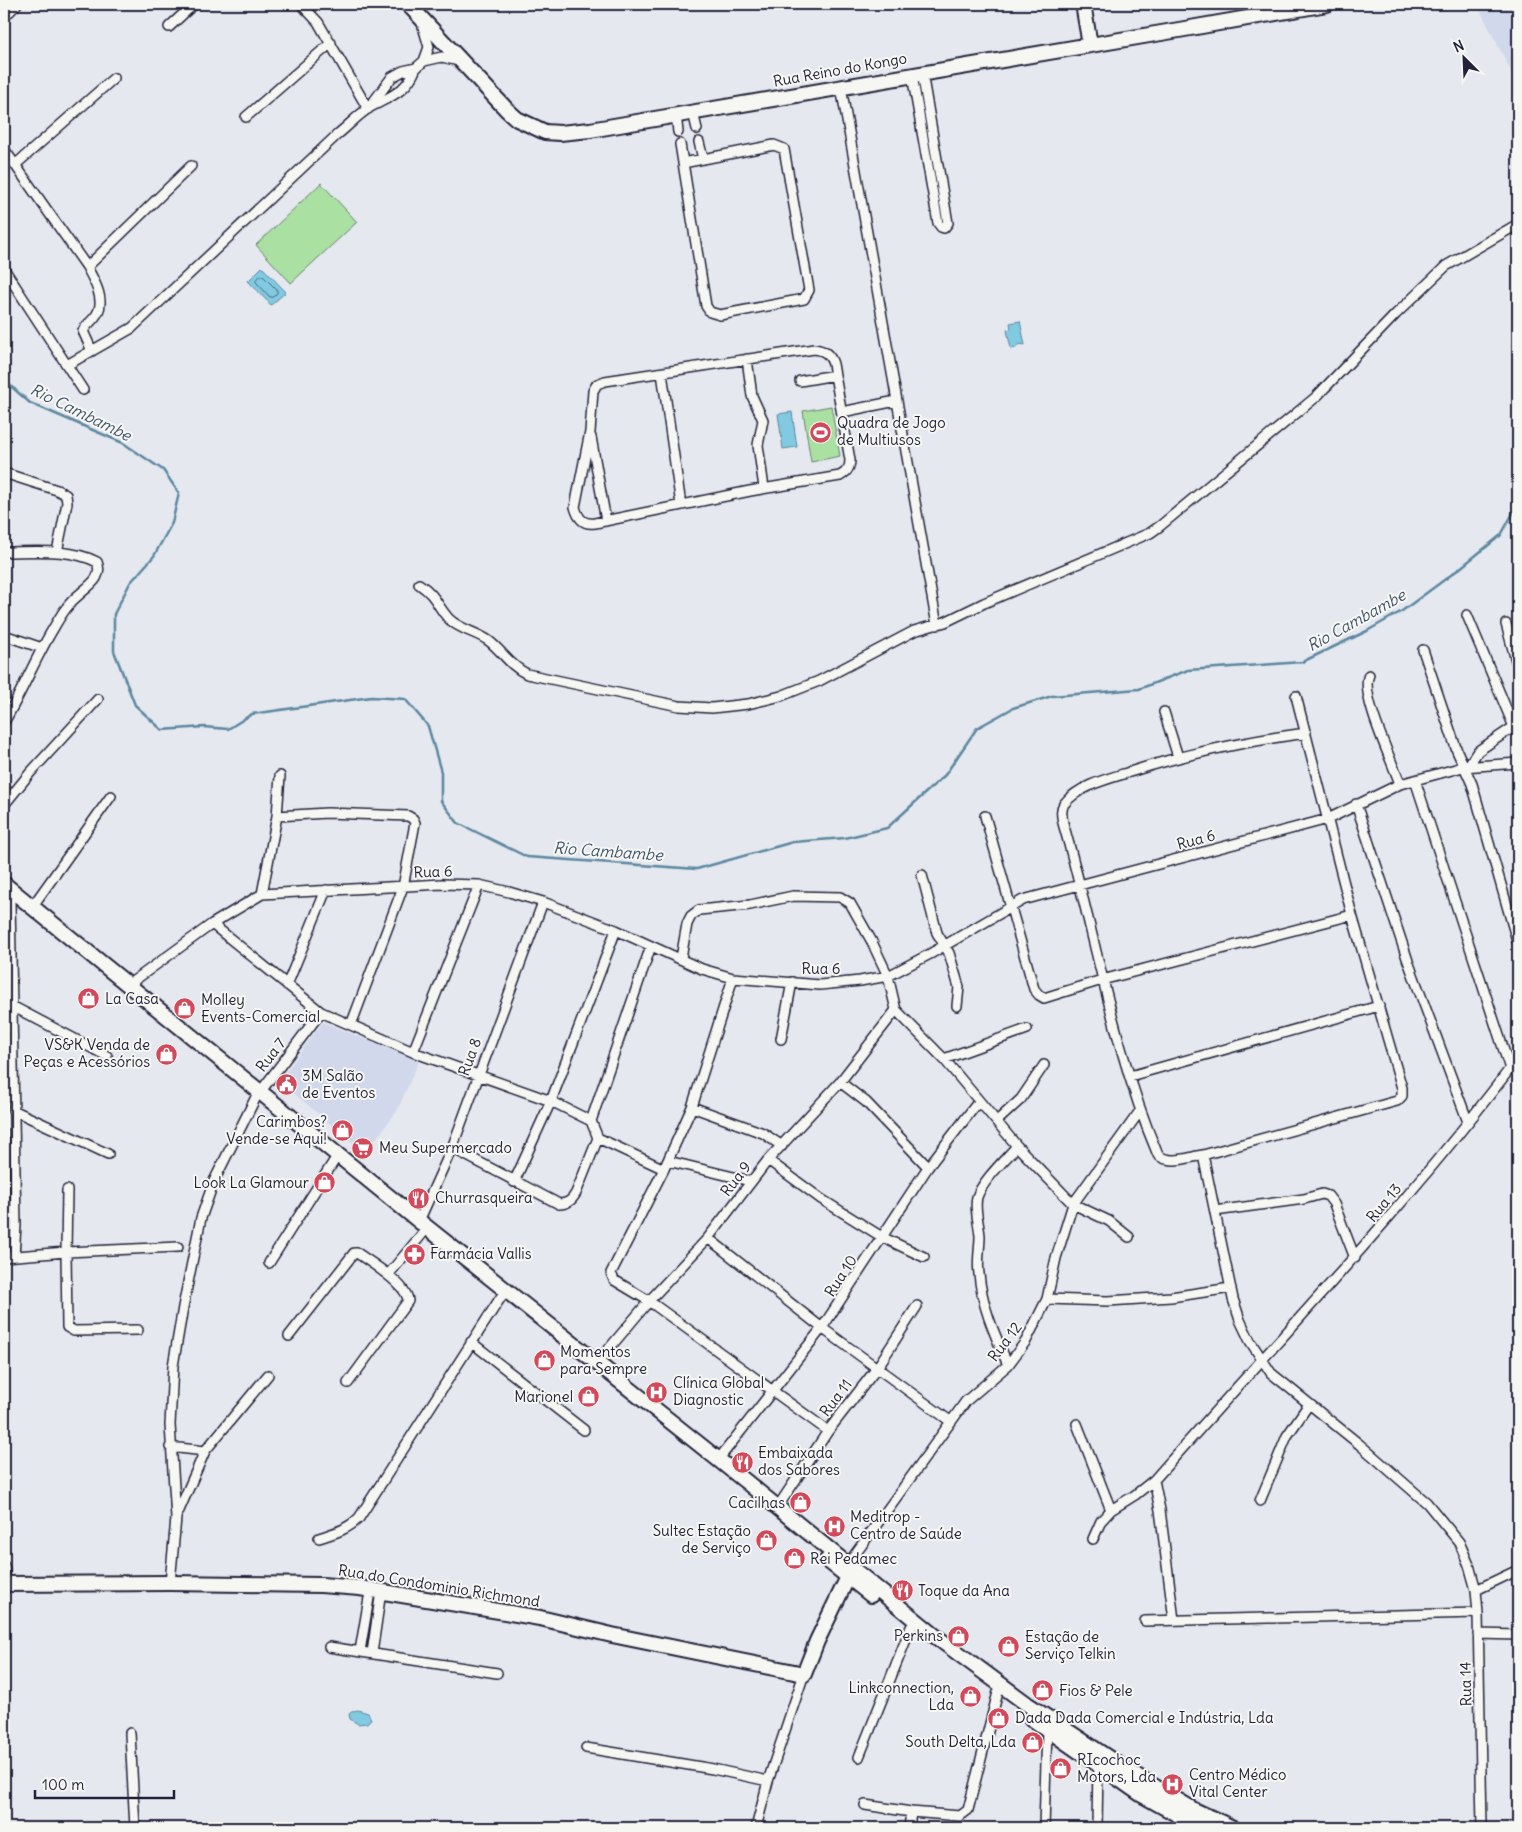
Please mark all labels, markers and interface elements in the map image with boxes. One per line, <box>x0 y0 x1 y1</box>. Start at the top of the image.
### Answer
north arrow <box>1440 32 1490 82</box>
text: N <box>1451 36 1467 56</box>
street label: Rua Reino do Kongo <box>772 48 908 91</box>
water label: Rio Cambambe <box>27 379 136 446</box>
place label: Quadra de Jogo de Multiusos <box>837 413 946 449</box>
sports icon: Quadra de Jogo de Multiusos <box>809 420 833 444</box>
water label: Rio Cambambe <box>1303 584 1410 655</box>
street label: Rua 6 <box>1175 825 1217 854</box>
water label: Rio Cambambe <box>553 837 665 865</box>
street label: Rua 6 <box>413 861 453 882</box>
street label: Rua 6 <box>802 959 840 978</box>
shop icon: La Casa <box>77 987 101 1011</box>
place label: La Casa <box>105 989 159 1008</box>
place label: Molley Events-Comercial <box>201 990 320 1026</box>
shop icon: Molley Events-Comercial <box>173 997 197 1021</box>
street label: Rua 7 <box>252 1034 290 1075</box>
place label: VS&K Venda de Peças e Acessórios <box>23 1035 150 1071</box>
street label: Rua 8 <box>454 1035 485 1078</box>
shop icon: VS&K Venda de Peças e Acessórios <box>154 1042 178 1066</box>
place label: 3M Salão de Eventos <box>302 1066 375 1102</box>
public building icon: 3M Salão de Eventos <box>274 1073 298 1097</box>
place label: Carimbos? Vende-se Aqui! <box>226 1112 327 1148</box>
shop icon: Carimbos? Vende-se Aqui! <box>331 1119 355 1143</box>
supermarket icon: Meu Supermercado <box>351 1136 375 1160</box>
place label: Meu Supermercado <box>379 1138 512 1157</box>
street label: Rua 9 <box>716 1158 755 1200</box>
shop icon: Look La Glamour <box>313 1171 337 1195</box>
place label: Look La Glamour <box>194 1173 309 1192</box>
street label: Rua 13 <box>1362 1179 1405 1226</box>
restaurant icon: Churrasqueira <box>407 1186 431 1210</box>
place label: Churrasqueira <box>435 1188 533 1207</box>
pharmacy icon: Farmácia Vallis <box>402 1242 426 1266</box>
place label: Farmácia Vallis <box>430 1244 532 1263</box>
street label: Rua 10 <box>820 1251 861 1300</box>
street label: Rua 12 <box>984 1318 1026 1365</box>
place label: Momentos para Sempre <box>560 1342 647 1378</box>
shop icon: Momentos para Sempre <box>532 1349 556 1373</box>
place label: Clínica Global Diagnostic <box>673 1373 764 1409</box>
street label: Rua 11 <box>815 1375 856 1420</box>
hospital icon: Clínica Global Diagnostic <box>645 1380 669 1404</box>
shop icon: Marionel <box>577 1385 601 1409</box>
place label: Marionel <box>514 1387 573 1406</box>
place label: Embaixada dos Sabores <box>758 1443 840 1479</box>
restaurant icon: Embaixada dos Sabores <box>730 1450 754 1474</box>
shop icon: Cacilhas <box>789 1491 813 1515</box>
place label: Cacilhas <box>728 1493 785 1512</box>
place label: Meditrop - Centro de Saúde <box>850 1507 962 1543</box>
hospital icon: Meditrop - Centro de Saúde <box>822 1514 846 1538</box>
place label: Sultec Estação de Serviço <box>653 1521 751 1557</box>
shop icon: Sultec Estação de Serviço <box>755 1528 779 1552</box>
shop icon: Rei Pedamec <box>782 1547 806 1571</box>
place label: Rei Pedamec <box>810 1549 897 1568</box>
street label: Rua do Condominio Richmond <box>337 1560 541 1611</box>
restaurant icon: Toque da Ana <box>890 1579 914 1603</box>
place label: Toque da Ana <box>918 1581 1010 1600</box>
shop icon: Perkins <box>947 1624 971 1648</box>
place label: Perkins <box>894 1626 943 1645</box>
place label: Estação de Serviço Telkin <box>1025 1627 1116 1663</box>
shop icon: Estação de Serviço Telkin <box>997 1634 1021 1658</box>
street label: Rua 14 <box>1456 1661 1475 1707</box>
place label: Linkconnection, Lda <box>849 1678 954 1714</box>
shop icon: Fios & Pele <box>1031 1679 1055 1703</box>
place label: Fios & Pele <box>1059 1681 1133 1700</box>
shop icon: Linkconnection, Lda <box>958 1685 982 1709</box>
shop icon: Dada Dada Comercial e Indústria, Lda <box>987 1706 1011 1730</box>
place label: Dada Dada Comercial e Indústria, Lda <box>1015 1708 1274 1727</box>
shop icon: South Delta, Lda <box>1020 1730 1044 1754</box>
place label: South Delta, Lda <box>905 1732 1016 1751</box>
place label: RIcochoc Motors, Lda <box>1077 1750 1156 1786</box>
shop icon: RIcochoc Motors, Lda <box>1049 1757 1073 1781</box>
place label: Centro Médico Vital Center <box>1189 1765 1286 1801</box>
scale bar <box>35 1767 174 1799</box>
hospital icon: Centro Médico Vital Center <box>1161 1772 1185 1796</box>
text: 100 m <box>42 1775 84 1794</box>

